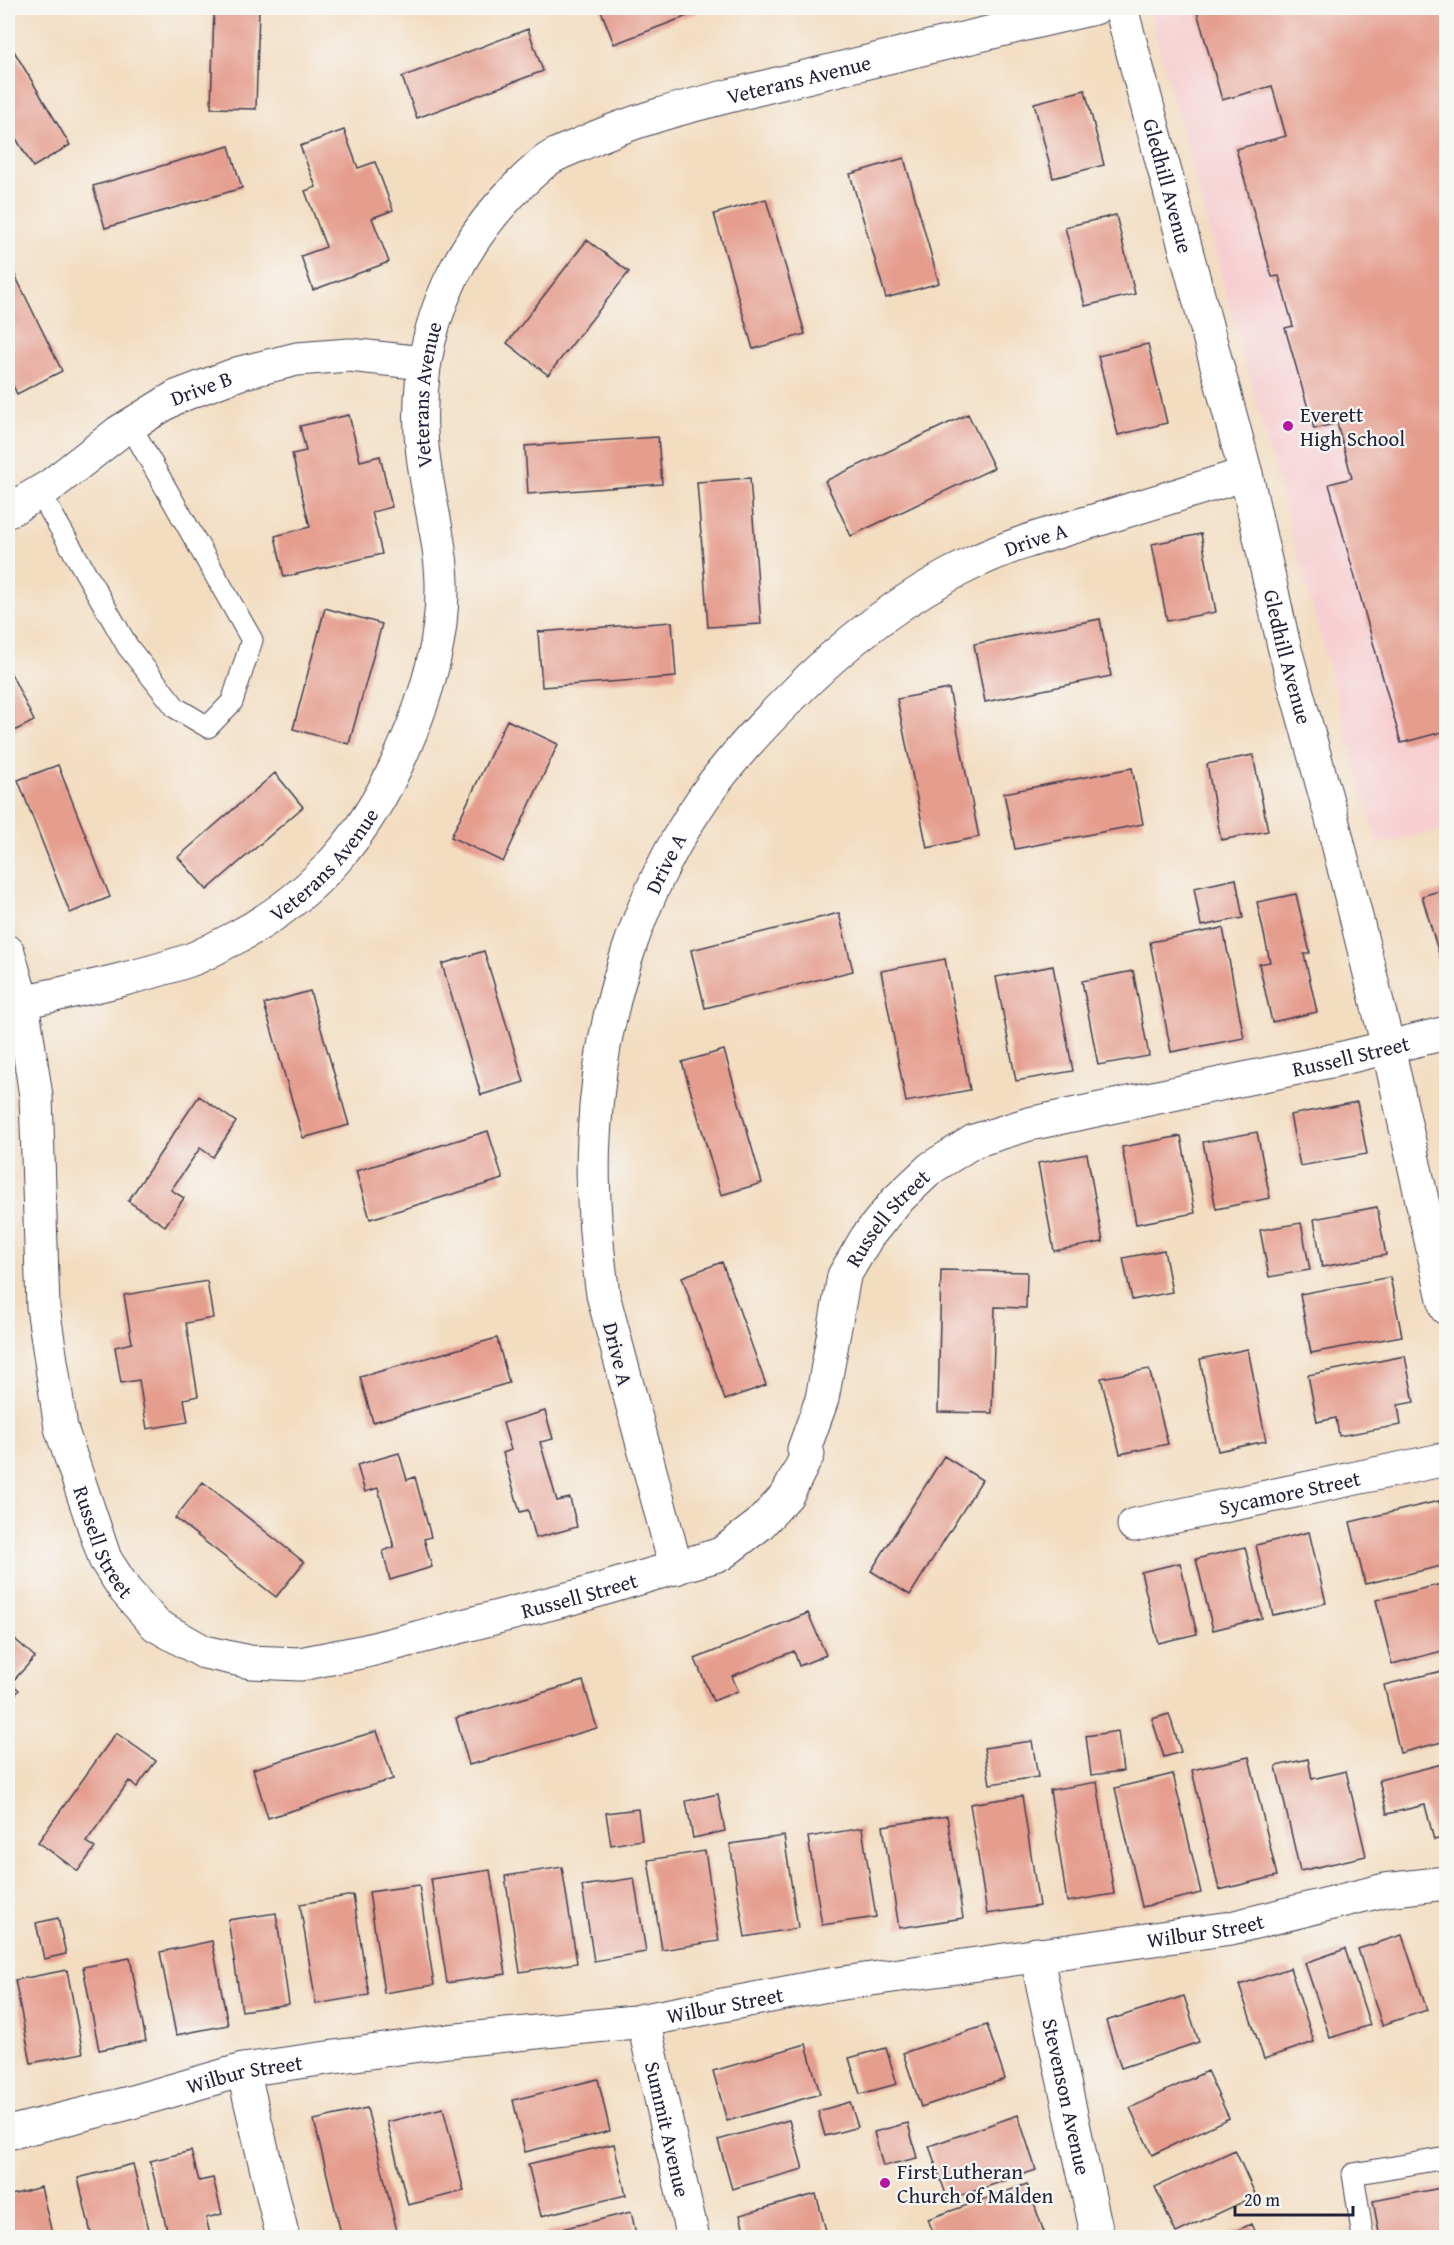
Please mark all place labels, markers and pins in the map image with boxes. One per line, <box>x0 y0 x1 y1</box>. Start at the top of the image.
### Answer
place label: Everett High School <box>1300 399 1405 454</box>
marker: Everett High School <box>1281 419 1295 433</box>
place label: First Lutheran Church of Malden <box>897 2156 1053 2211</box>
marker: First Lutheran Church of Malden <box>878 2176 892 2190</box>

